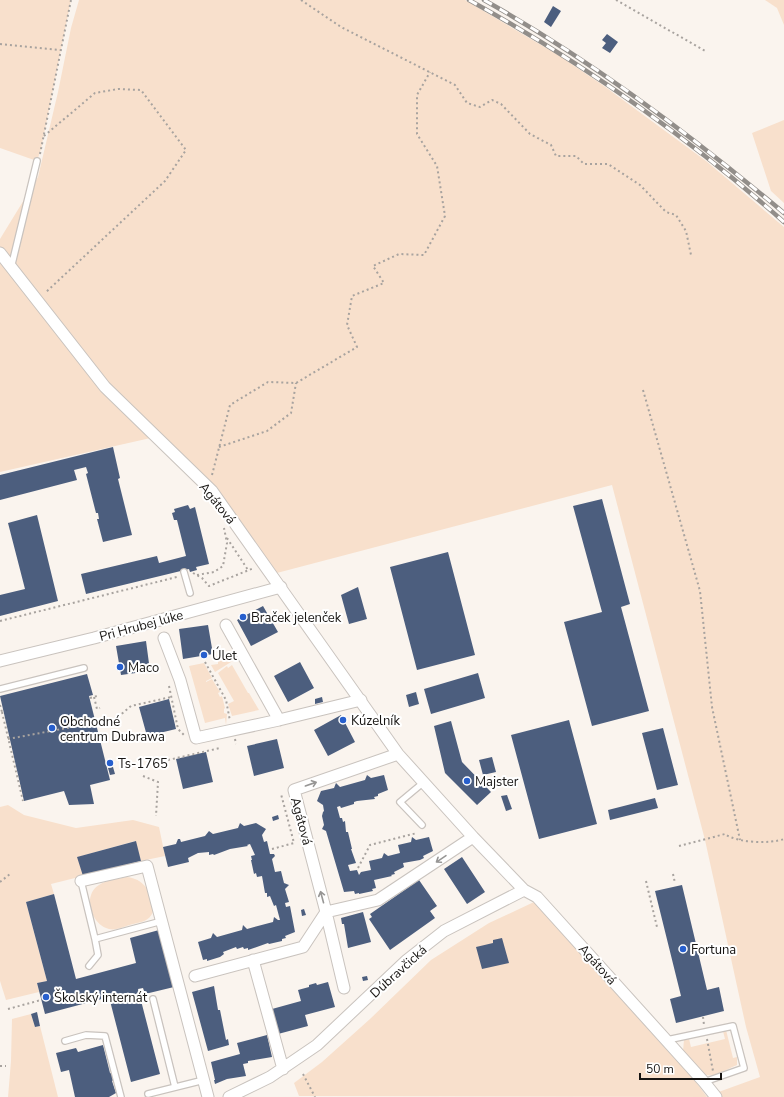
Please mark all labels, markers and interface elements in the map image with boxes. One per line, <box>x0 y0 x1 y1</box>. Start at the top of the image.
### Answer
street label: Agátová <box>195 479 240 528</box>
street label: Pri Hrubej lúke <box>97 606 185 646</box>
place label: Braček jelenček <box>251 609 342 627</box>
marker: Braček jelenček <box>238 612 248 622</box>
place label: Úlet <box>212 646 237 665</box>
marker: Úlet <box>199 650 209 660</box>
place label: Maco <box>128 659 159 677</box>
marker: Maco <box>115 662 125 672</box>
place label: Kúzelník <box>351 712 401 730</box>
place label: Obchodné centrum Dubrawa <box>60 713 165 746</box>
marker: Kúzelník <box>338 715 348 725</box>
marker: Obchodné centrum Dubrawa <box>47 723 57 733</box>
place label: Ts-1765 <box>118 755 168 773</box>
marker: Ts-1765 <box>105 758 115 768</box>
place label: Majster <box>475 773 519 791</box>
marker: Majster <box>462 776 472 786</box>
one-way arrow <box>305 779 317 787</box>
street label: Agátová <box>286 795 316 847</box>
one-way arrow <box>435 855 446 863</box>
one-way arrow <box>318 891 325 904</box>
street label: Agátová <box>574 940 620 989</box>
street label: Dúbravčická <box>366 941 431 1002</box>
place label: Fortuna <box>691 941 736 959</box>
marker: Fortuna <box>678 944 688 954</box>
place label: Školský internát <box>54 988 148 1007</box>
marker: Školský internát <box>41 992 51 1002</box>
scale bar <box>640 1055 721 1081</box>
text: 50 m <box>646 1061 674 1077</box>

